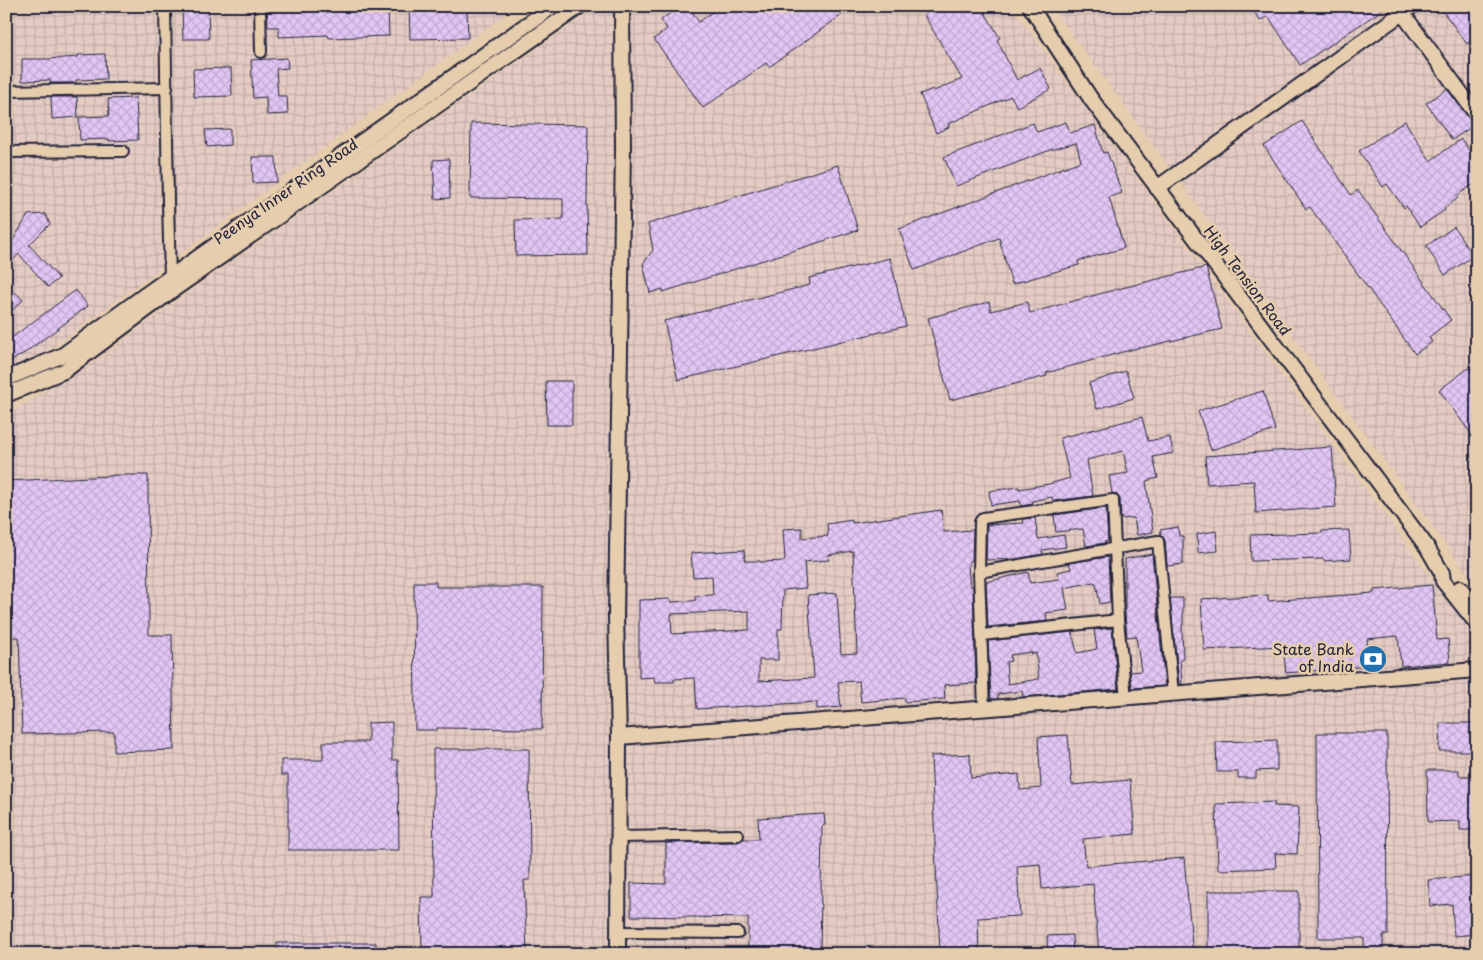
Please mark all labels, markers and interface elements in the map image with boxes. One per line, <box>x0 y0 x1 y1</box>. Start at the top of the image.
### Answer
street label: Peenya Inner Ring Road <box>208 132 362 249</box>
street label: High Tension Road <box>1199 220 1297 340</box>
place label: State Bank of India <box>1272 637 1355 677</box>
bank icon: State Bank of India <box>1358 644 1388 674</box>

